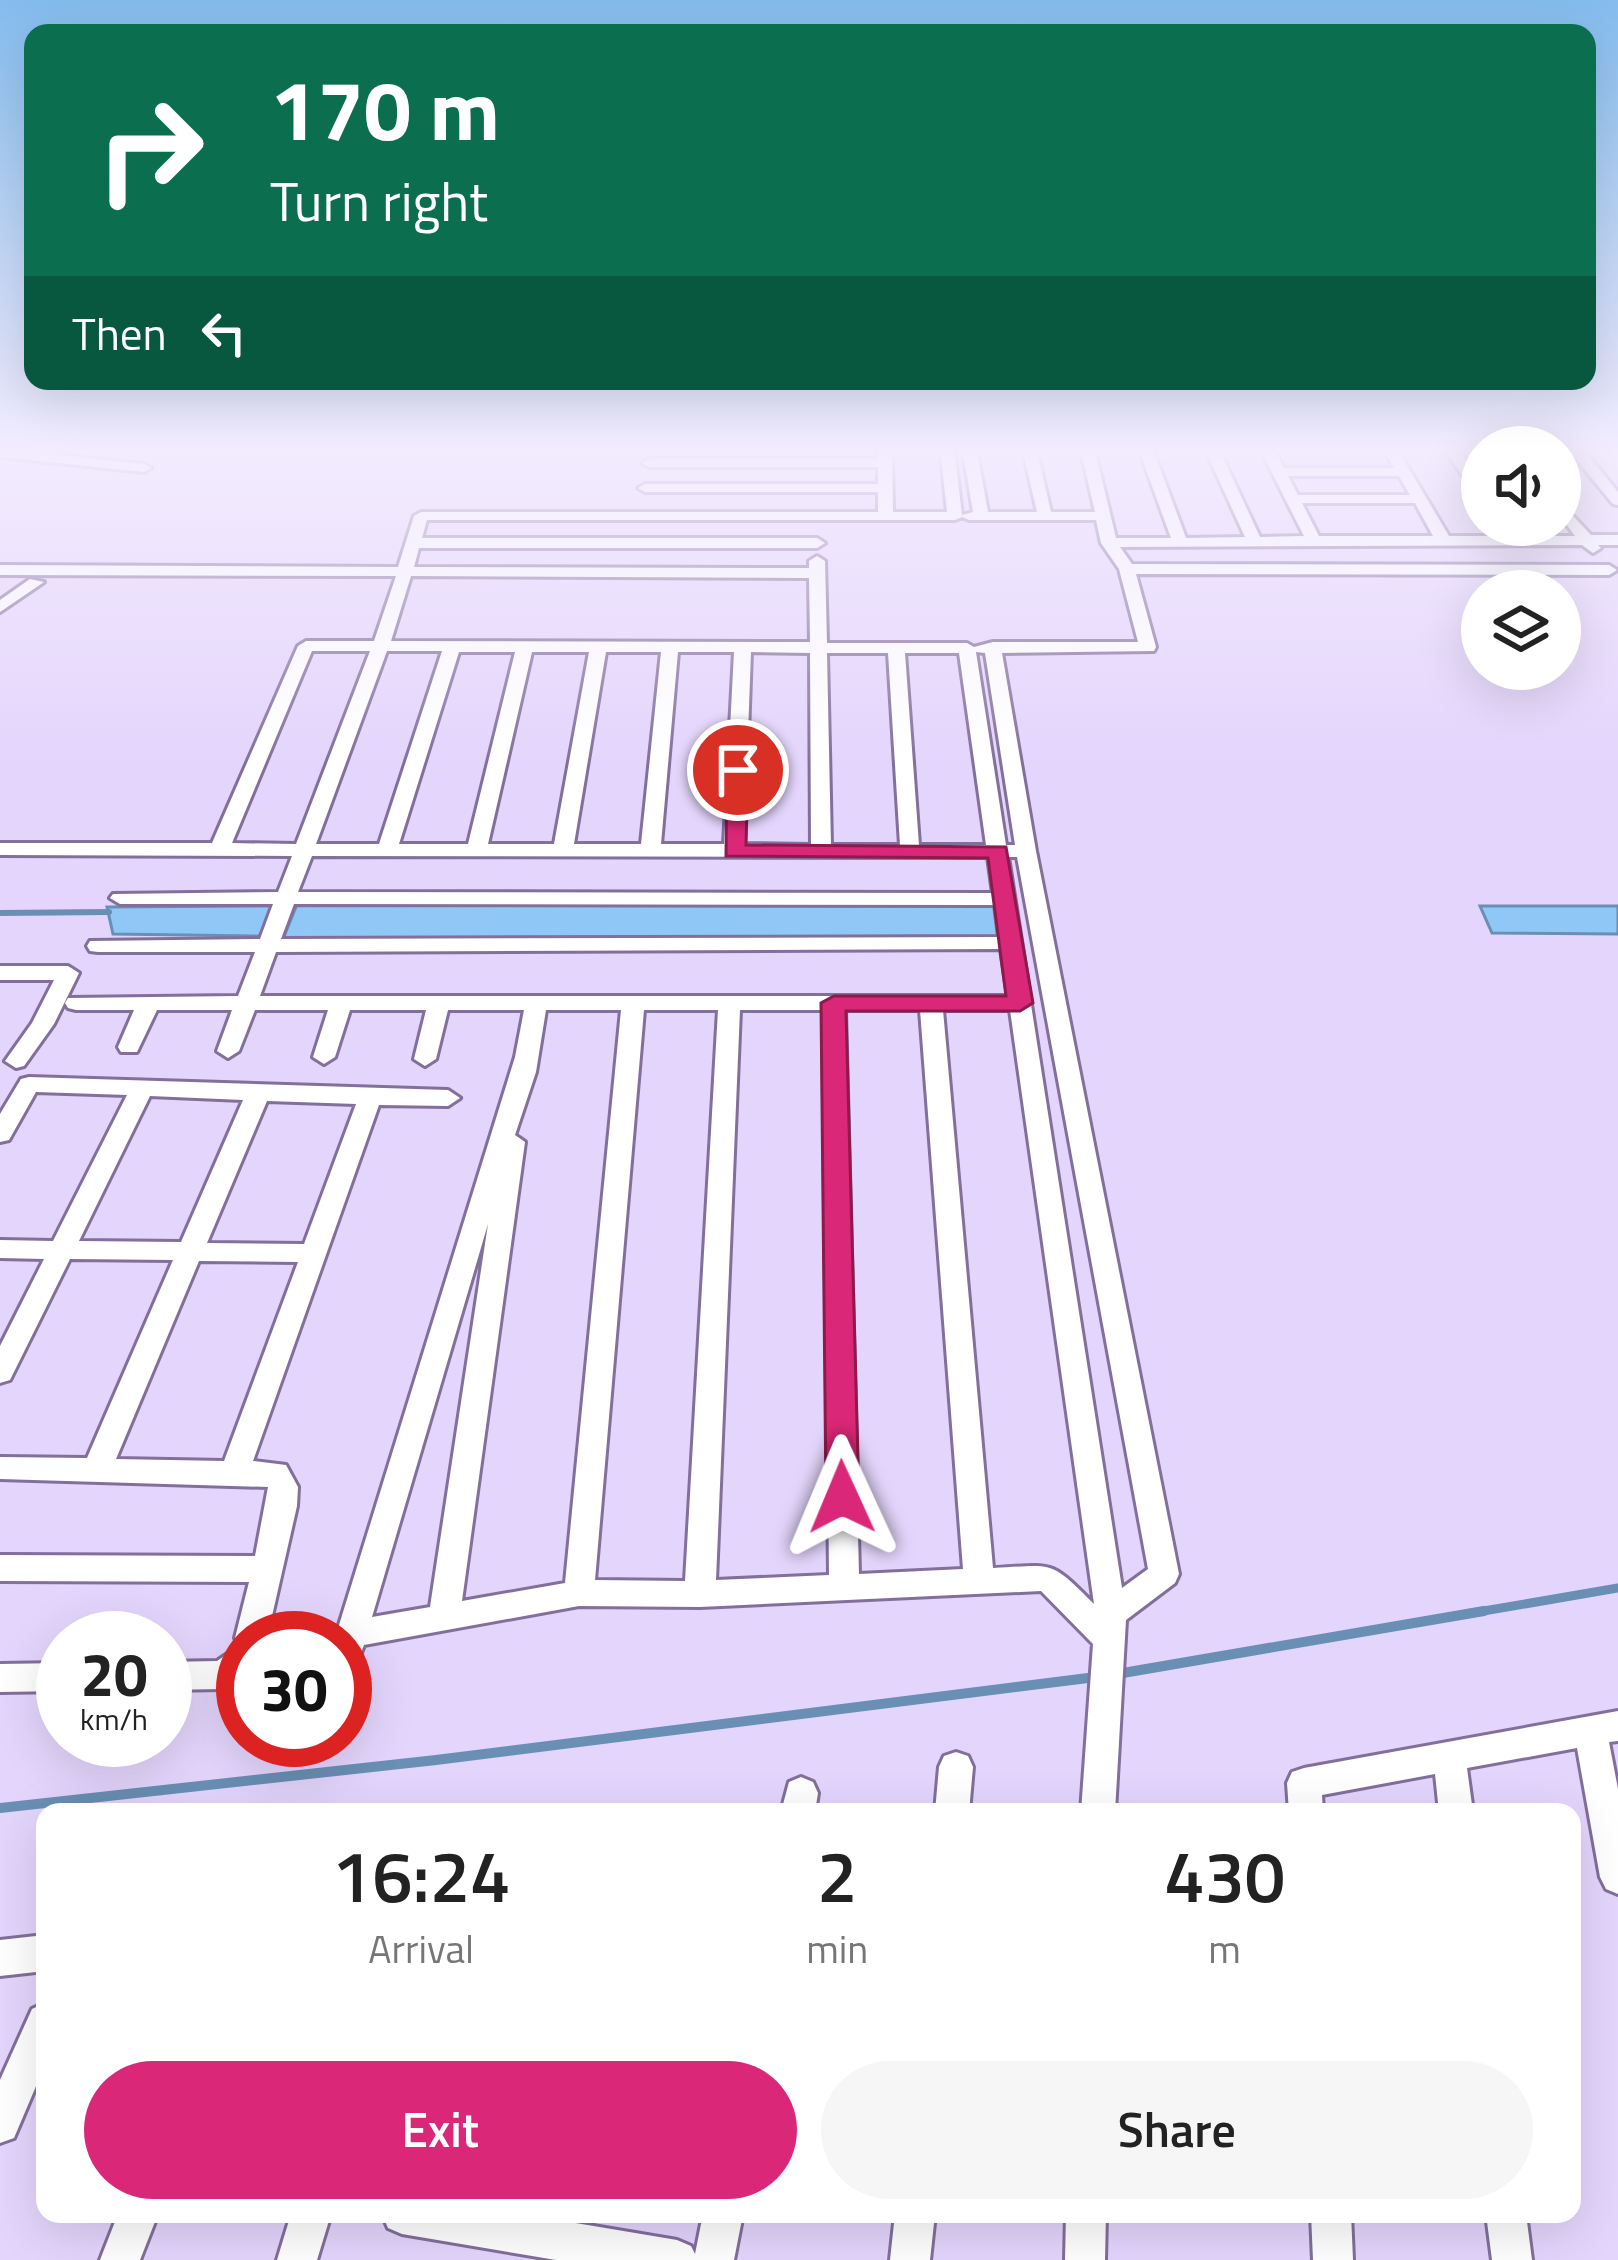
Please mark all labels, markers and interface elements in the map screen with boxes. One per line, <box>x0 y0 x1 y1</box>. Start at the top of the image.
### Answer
text: 170 m <box>270 45 500 173</box>
icon: right <box>72 72 228 228</box>
text: Turn right <box>270 160 488 242</box>
text: Then <box>72 299 167 367</box>
icon: left <box>191 300 257 366</box>
map controls <box>1461 426 1581 690</box>
button: sound <box>1461 426 1581 546</box>
button: layers <box>1461 570 1581 690</box>
pin <box>687 719 789 821</box>
icon: arrive <box>705 737 771 803</box>
position arrow <box>779 1434 905 1560</box>
speed limit sign: 30 <box>216 1611 372 1767</box>
text: 20 <box>80 1628 148 1719</box>
text: km/h <box>80 1696 148 1742</box>
text: 16:24 <box>332 1820 510 1930</box>
text: 2 <box>817 1820 857 1930</box>
text: 430 <box>1164 1820 1285 1930</box>
text: Arrival <box>368 1919 474 1978</box>
text: min <box>806 1919 868 1978</box>
text: m <box>1208 1919 1241 1978</box>
button: Exit <box>84 2061 797 2199</box>
button: Share <box>821 2061 1533 2199</box>

